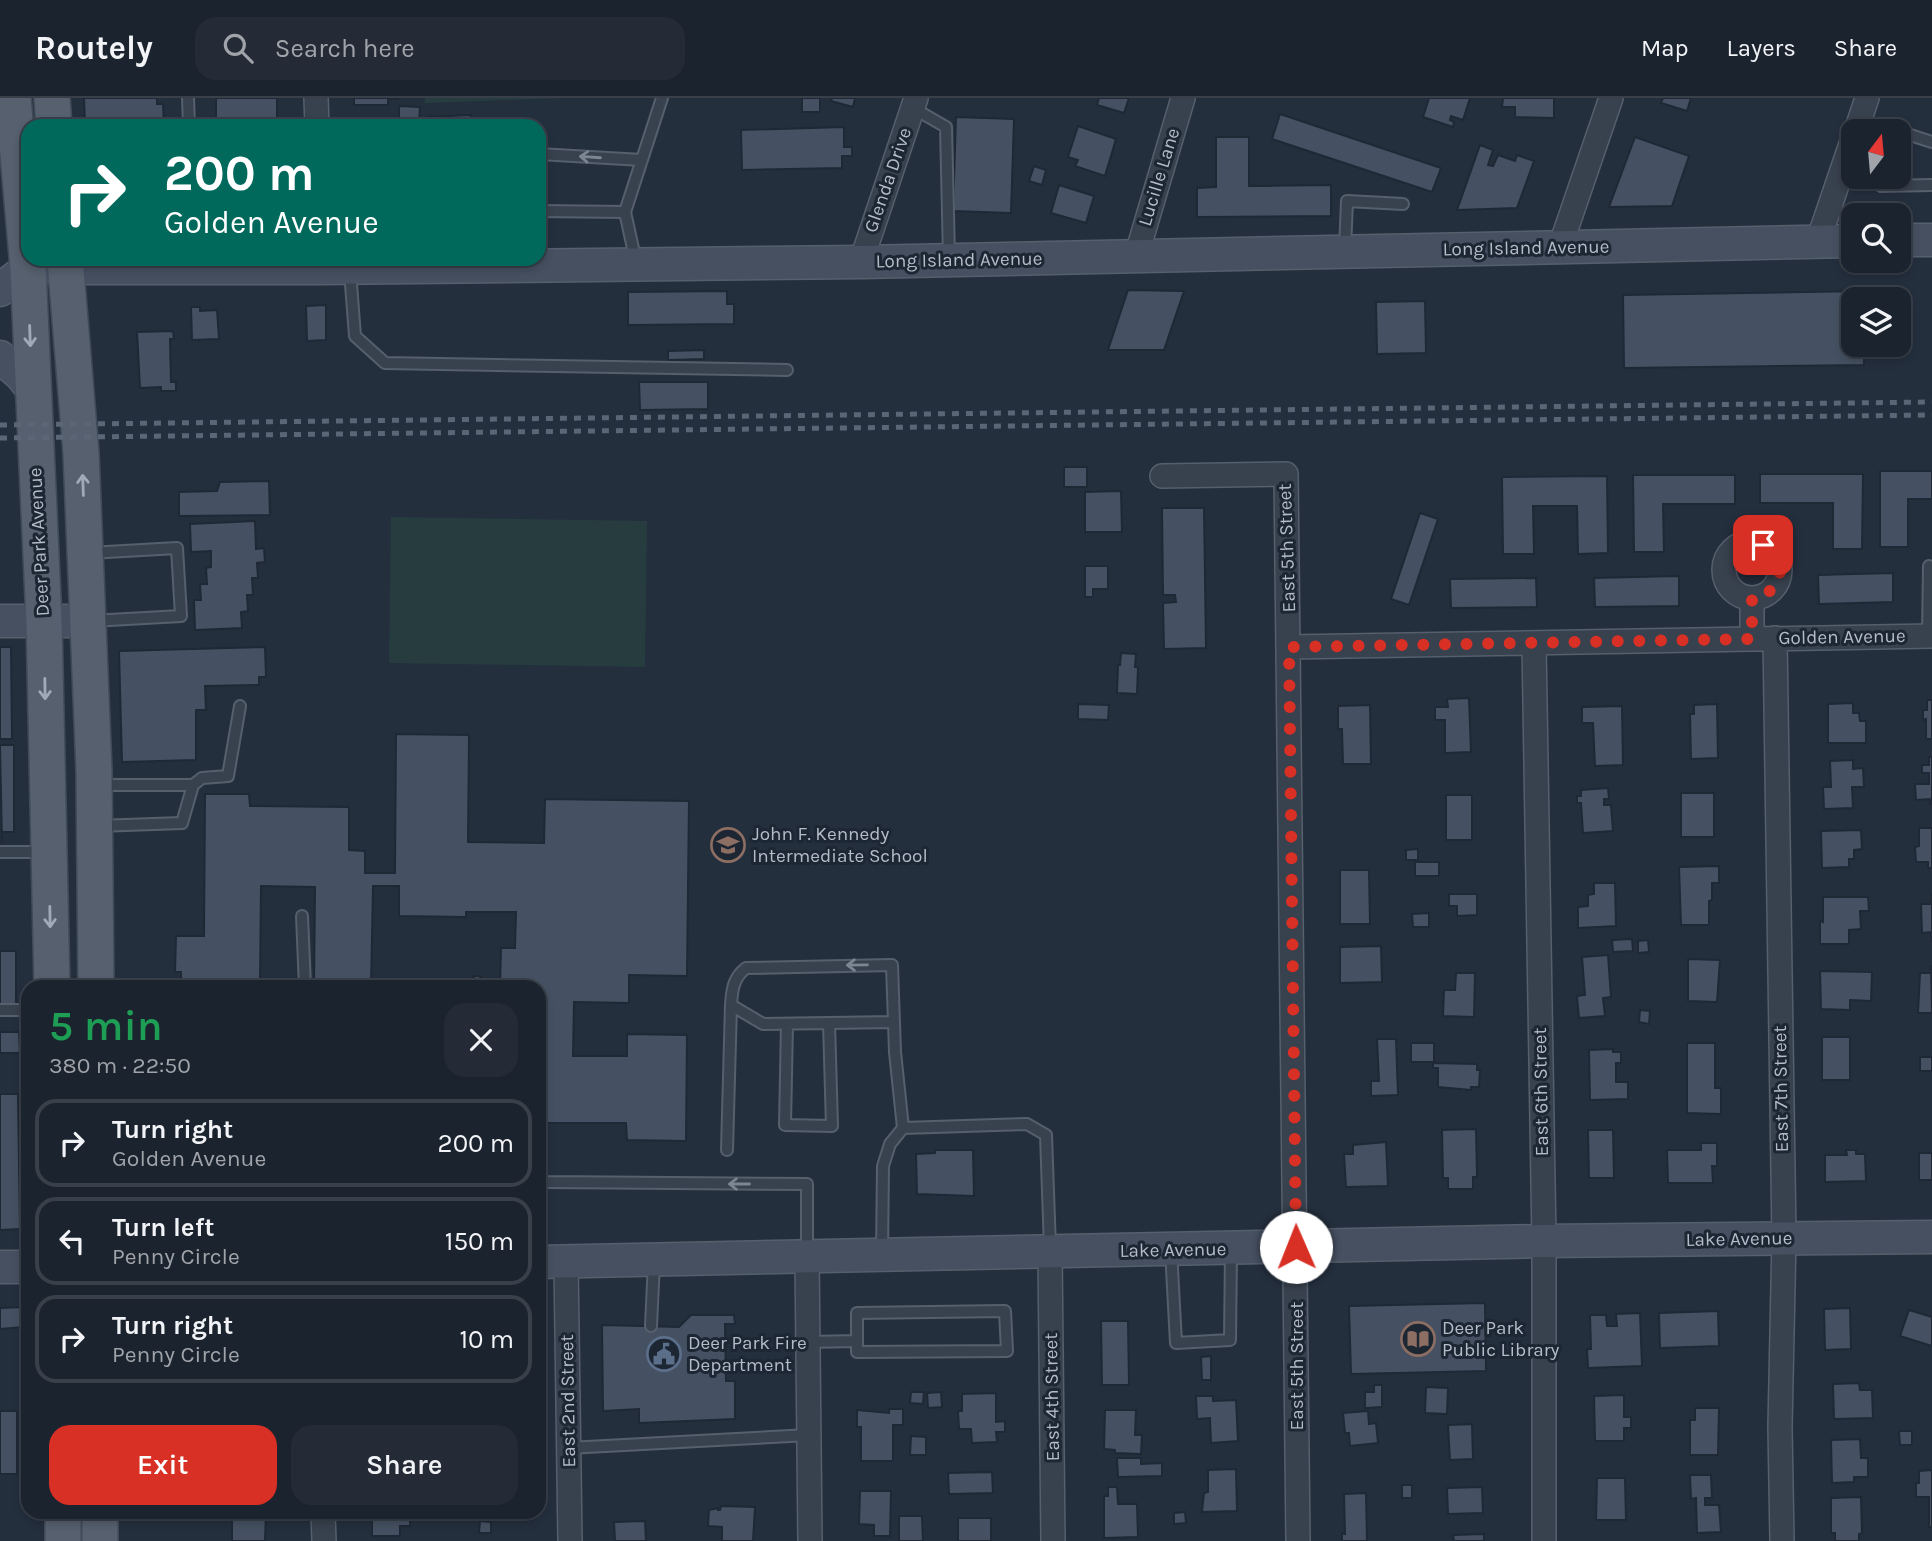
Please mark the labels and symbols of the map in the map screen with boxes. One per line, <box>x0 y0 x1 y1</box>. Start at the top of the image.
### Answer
north arrow <box>1841 119 1911 189</box>
street label: Glenda Drive <box>860 125 916 235</box>
street label: Lucille Lane <box>1134 125 1184 229</box>
one-way arrow <box>580 150 602 163</box>
street label: Long Island Avenue <box>1442 236 1610 260</box>
street label: Long Island Avenue <box>875 248 1043 272</box>
one-way arrow <box>23 324 36 347</box>
street label: Deer Park Avenue <box>24 467 54 617</box>
one-way arrow <box>76 474 89 497</box>
street label: East 5th Street <box>1274 483 1300 613</box>
pin <box>1733 515 1793 575</box>
street label: Golden Avenue <box>1778 625 1906 649</box>
one-way arrow <box>39 677 52 700</box>
place label: John F. Kennedy Intermediate School <box>752 823 928 867</box>
school or university icon: John F. Kennedy Intermediate School <box>709 826 747 864</box>
one-way arrow <box>44 905 57 928</box>
one-way arrow <box>845 959 868 972</box>
street label: East 7th Street <box>1769 1025 1793 1153</box>
street label: East 6th Street <box>1529 1027 1553 1157</box>
one-way arrow <box>728 1177 751 1191</box>
position arrow <box>1259 1210 1333 1284</box>
street label: Lake Avenue <box>1685 1227 1793 1251</box>
street label: Lake Avenue <box>1119 1238 1227 1262</box>
street label: East 5th Street <box>1286 1302 1308 1430</box>
place label: Deer Park Public Library <box>1442 1317 1560 1361</box>
library icon: Deer Park Public Library <box>1399 1320 1437 1358</box>
place label: Deer Park Fire Department <box>688 1332 807 1376</box>
street label: East 4th Street <box>1040 1332 1064 1462</box>
street label: East 2nd Street <box>556 1334 580 1468</box>
public building icon: Deer Park Fire Department <box>645 1335 683 1373</box>

